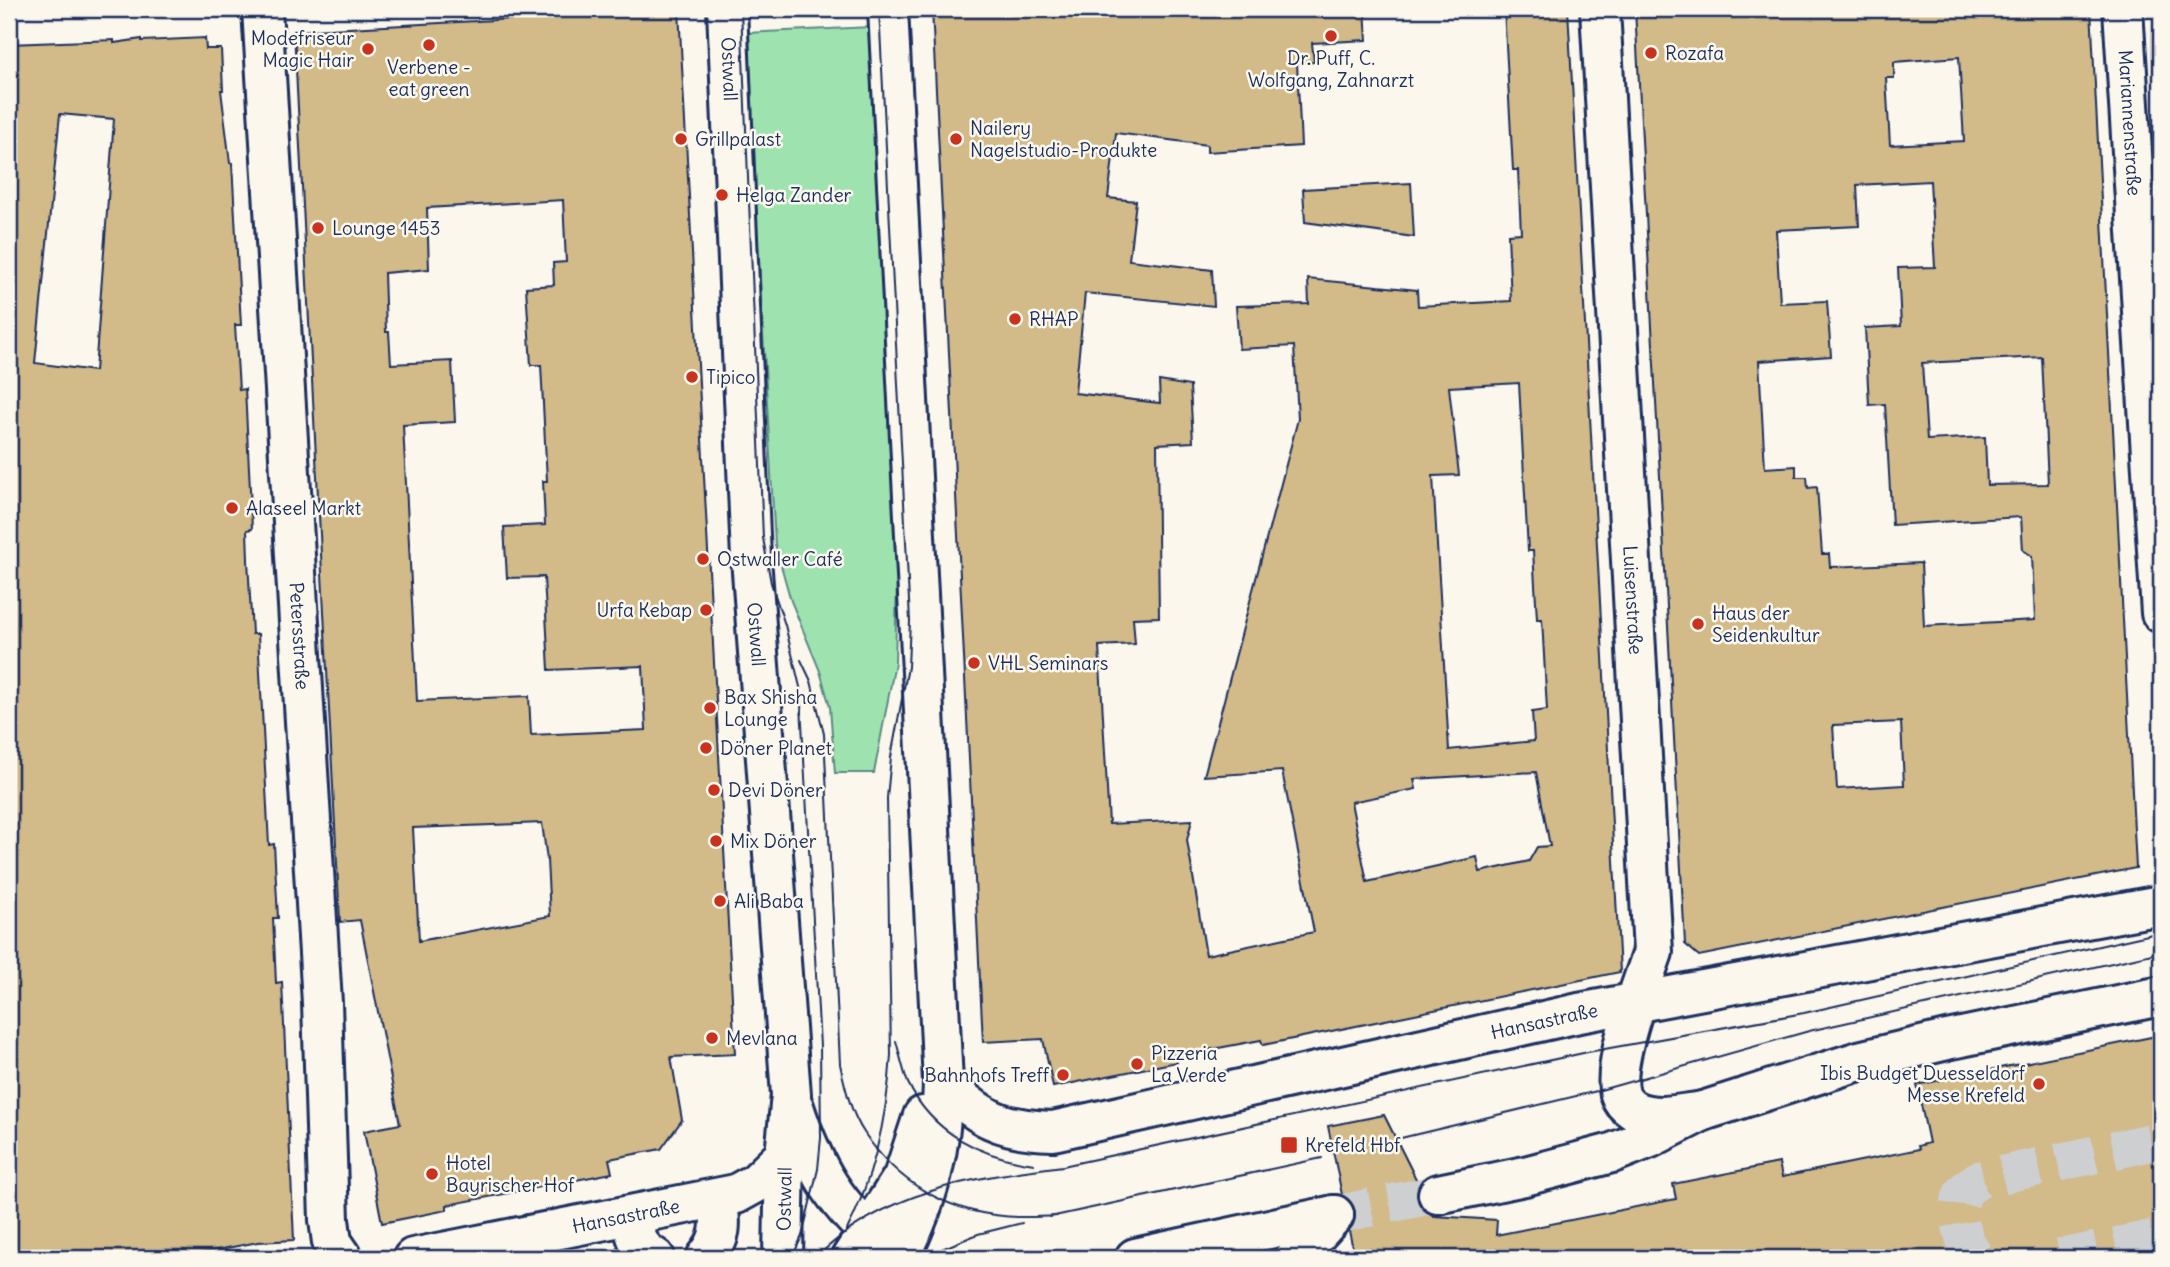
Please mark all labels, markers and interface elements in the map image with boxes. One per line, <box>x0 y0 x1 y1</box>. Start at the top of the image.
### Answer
place label: Modefriseur Magic Hair <box>251 26 354 72</box>
marker: Dr. Puff, C. Wolfgang, Zahnarzt <box>1323 28 1339 44</box>
street label: Ostwall <box>716 36 743 101</box>
marker: Verbene - eat green <box>421 37 437 53</box>
marker: Modefriseur Magic Hair <box>360 41 376 57</box>
place label: Rozafa <box>1665 41 1724 65</box>
marker: Rozafa <box>1643 45 1659 61</box>
place label: Dr. Puff, C. Wolfgang, Zahnarzt <box>1248 46 1414 92</box>
street label: Mariannenstraße <box>2114 49 2147 197</box>
place label: Verbene - eat green <box>387 55 471 101</box>
place label: Nailery Nagelstudio-Produkte <box>970 116 1157 162</box>
place label: Grillpalast <box>695 127 781 151</box>
marker: Grillpalast <box>673 131 689 147</box>
marker: Nailery Nagelstudio-Produkte <box>948 131 964 147</box>
place label: Helga Zander <box>736 183 852 207</box>
marker: Helga Zander <box>714 187 730 203</box>
place label: Lounge 1453 <box>332 216 441 240</box>
marker: Lounge 1453 <box>310 220 326 236</box>
place label: RHAP <box>1029 307 1078 331</box>
marker: RHAP <box>1007 311 1023 327</box>
place label: Tipico <box>706 365 755 389</box>
marker: Tipico <box>684 369 700 385</box>
place label: Alaseel Markt <box>246 496 361 520</box>
marker: Alaseel Markt <box>224 500 240 516</box>
street label: Luisenstraße <box>1618 545 1648 655</box>
place label: Ostwaller Café <box>717 547 843 571</box>
marker: Ostwaller Café <box>695 551 711 567</box>
street label: Petersstraße <box>285 581 315 690</box>
place label: Urfa Kebap <box>596 598 692 622</box>
street label: Ostwall <box>742 601 771 667</box>
place label: Haus der Seidenkultur <box>1712 601 1820 647</box>
marker: Urfa Kebap <box>698 602 714 618</box>
marker: Haus der Seidenkultur <box>1690 616 1706 632</box>
place label: VHL Seminars <box>988 651 1108 675</box>
marker: VHL Seminars <box>966 655 982 671</box>
place label: Bax Shisha Lounge <box>724 685 818 731</box>
marker: Bax Shisha Lounge <box>702 700 718 716</box>
place label: Döner Planet <box>720 736 832 760</box>
marker: Döner Planet <box>698 740 714 756</box>
place label: Devi Döner <box>728 778 823 802</box>
marker: Devi Döner <box>706 782 722 798</box>
place label: Mix Döner <box>730 829 817 853</box>
marker: Mix Döner <box>708 833 724 849</box>
place label: Ali Baba <box>734 889 804 913</box>
marker: Ali Baba <box>712 893 728 909</box>
street label: Hansastraße <box>1488 998 1600 1044</box>
place label: Mevlana <box>726 1026 798 1050</box>
marker: Mevlana <box>704 1030 720 1046</box>
place label: Pizzeria La Verde <box>1151 1041 1227 1087</box>
marker: Pizzeria La Verde <box>1129 1056 1145 1072</box>
place label: Ibis Budget Duesseldorf Messe Krefeld <box>1820 1061 2026 1107</box>
place label: Bahnhofs Treff <box>924 1063 1050 1087</box>
marker: Bahnhofs Treff <box>1055 1067 1071 1083</box>
marker: Ibis Budget Duesseldorf Messe Krefeld <box>2031 1076 2047 1092</box>
place label: Krefeld Hbf <box>1305 1133 1401 1157</box>
marker: Krefeld Hbf <box>1279 1135 1299 1155</box>
place label: Hotel Bayrischer Hof <box>446 1151 575 1197</box>
marker: Hotel Bayrischer Hof <box>424 1166 440 1182</box>
street label: Ostwall <box>771 1167 797 1231</box>
street label: Hansastraße <box>570 1193 682 1238</box>

